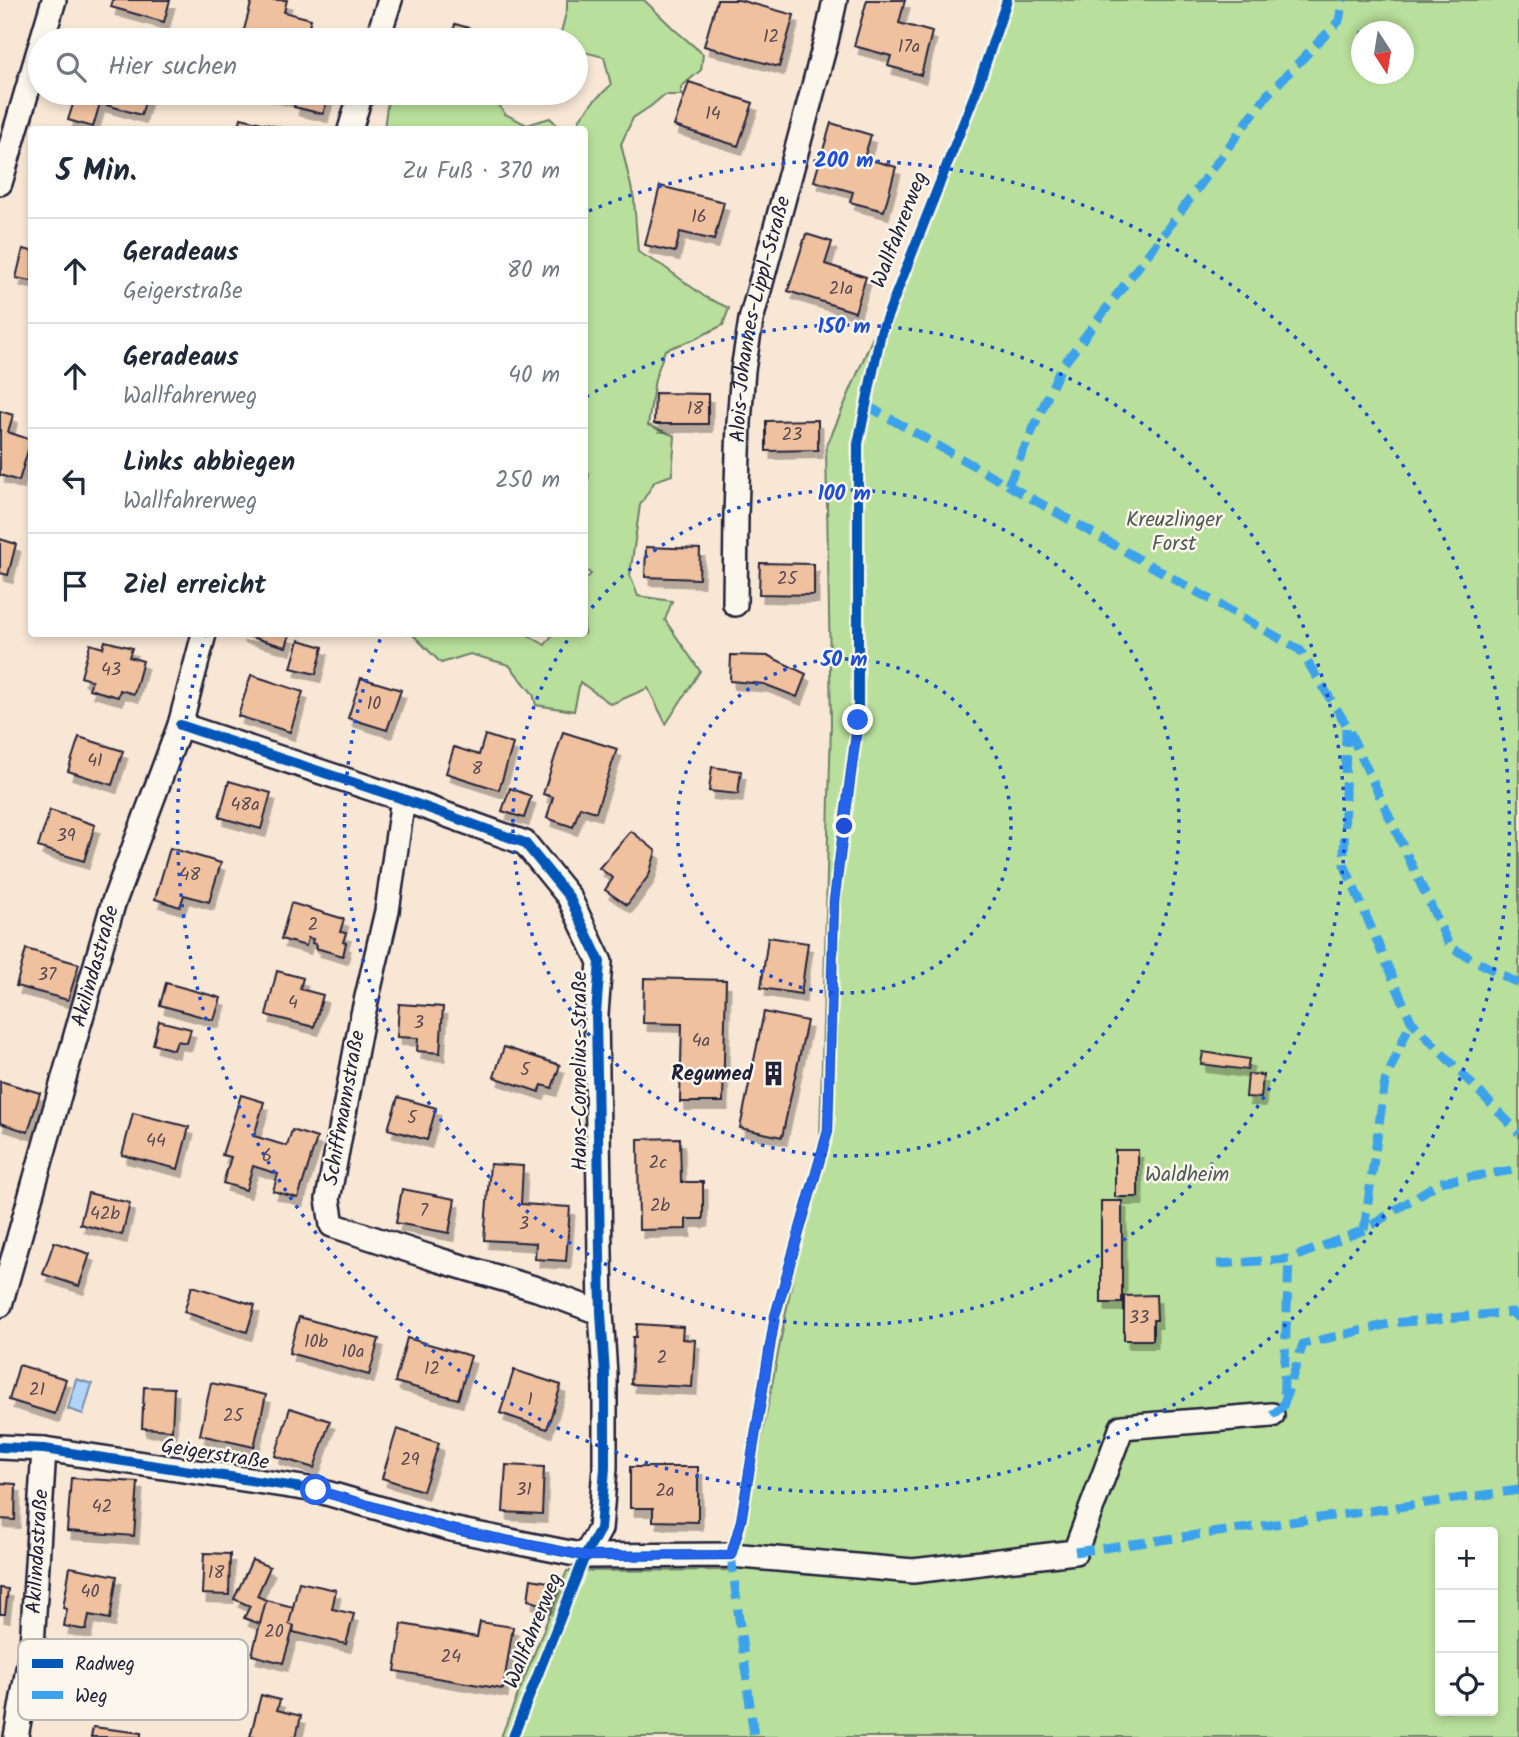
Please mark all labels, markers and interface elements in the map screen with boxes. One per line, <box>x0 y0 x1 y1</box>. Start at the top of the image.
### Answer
north arrow <box>1351 21 1414 84</box>
house number: 12 <box>763 23 779 52</box>
search box <box>28 28 588 105</box>
house number: 17a <box>898 33 920 62</box>
text: Hier suchen <box>108 46 237 88</box>
icon: search <box>52 48 90 86</box>
house number: 14 <box>705 100 721 129</box>
text: 200 m <box>814 145 874 178</box>
text: 5 Min. <box>56 148 137 196</box>
text: Zu Fuß · 370 m <box>402 154 560 190</box>
street label: Wallfahrerweg <box>863 167 937 293</box>
street label: Alois-Johannes-Lippl-Straße <box>722 192 800 443</box>
house number: 16 <box>691 203 707 232</box>
text: Geradeaus <box>123 232 239 274</box>
icon: ahead <box>56 252 94 290</box>
text: 80 m <box>507 253 560 289</box>
text: Geigerstraße <box>123 274 243 310</box>
house number: 21a <box>829 275 853 304</box>
text: 150 m <box>817 311 871 344</box>
text: Geradeaus <box>123 337 239 379</box>
icon: ahead <box>56 357 94 395</box>
text: 40 m <box>508 358 560 394</box>
text: Wallfahrerweg <box>123 379 257 415</box>
house number: 18 <box>687 395 703 424</box>
house number: 23 <box>782 421 802 450</box>
text: Links abbiegen <box>123 442 295 484</box>
icon: left <box>56 462 94 500</box>
text: 250 m <box>495 463 560 499</box>
text: 100 m <box>817 478 871 511</box>
text: Wallfahrerweg <box>123 484 257 520</box>
park label: Kreuzlinger Forst <box>1126 504 1223 561</box>
text: Ziel erreicht <box>123 565 266 607</box>
house number: 25 <box>777 565 798 594</box>
icon: arrive <box>56 567 94 605</box>
text: 50 m <box>820 644 867 677</box>
house number: 43 <box>101 656 121 685</box>
house number: 10 <box>367 690 381 719</box>
route end <box>842 704 873 735</box>
house number: 41 <box>87 747 103 776</box>
house number: 8 <box>472 755 483 784</box>
house number: 48a <box>230 791 260 820</box>
centre of rings <box>832 814 856 838</box>
house number: 39 <box>56 822 76 851</box>
house number: 48 <box>180 861 201 890</box>
street label: Akilindastraße <box>63 901 128 1031</box>
house number: 2 <box>308 911 318 940</box>
house number: 37 <box>38 961 57 990</box>
street label: Hans-Cornelius-Straße <box>564 970 597 1171</box>
house number: 4 <box>288 989 298 1018</box>
house number: 3 <box>414 1009 424 1038</box>
street label: Schiffmannstraße <box>315 1027 375 1188</box>
house number: 4a <box>692 1027 710 1056</box>
house number: 5 <box>520 1056 531 1085</box>
place label: Regumed <box>671 1058 754 1091</box>
building icon: Regumed <box>759 1060 787 1088</box>
house number: 5 <box>407 1104 418 1133</box>
house number: 44 <box>146 1127 166 1156</box>
house number: 6 <box>262 1142 272 1171</box>
house number: 2c <box>649 1149 667 1178</box>
park label: Waldheim <box>1145 1159 1229 1192</box>
house number: 2b <box>650 1192 670 1221</box>
house number: 7 <box>420 1197 429 1226</box>
house number: 42b <box>90 1200 120 1229</box>
house number: 3 <box>519 1210 529 1239</box>
house number: 33 <box>1129 1304 1149 1333</box>
house number: 10b <box>304 1328 329 1357</box>
house number: 10a <box>341 1338 365 1367</box>
house number: 2 <box>657 1344 667 1373</box>
house number: 12 <box>424 1355 440 1384</box>
house number: 21 <box>29 1376 45 1405</box>
house number: 1 <box>527 1386 533 1415</box>
house number: 25 <box>223 1402 244 1431</box>
street label: Geigerstraße <box>158 1430 272 1480</box>
house number: 29 <box>400 1446 420 1475</box>
route start <box>300 1474 331 1505</box>
house number: 31 <box>516 1476 532 1505</box>
house number: 2a <box>656 1477 674 1506</box>
street label: Akilindastraße <box>17 1488 58 1615</box>
house number: 42 <box>92 1493 112 1522</box>
map controls <box>1435 1527 1498 1716</box>
button: + <box>1435 1527 1498 1590</box>
house number: 18 <box>208 1559 224 1588</box>
street label: Wallfahrerweg <box>496 1568 572 1694</box>
house number: 40 <box>81 1578 99 1607</box>
button: − <box>1435 1590 1498 1653</box>
house number: 20 <box>264 1618 284 1647</box>
legend <box>18 1639 248 1720</box>
house number: 24 <box>441 1643 461 1672</box>
text: Radweg <box>75 1650 135 1680</box>
button: locate <box>1435 1653 1498 1716</box>
text: Weg <box>75 1682 107 1712</box>

